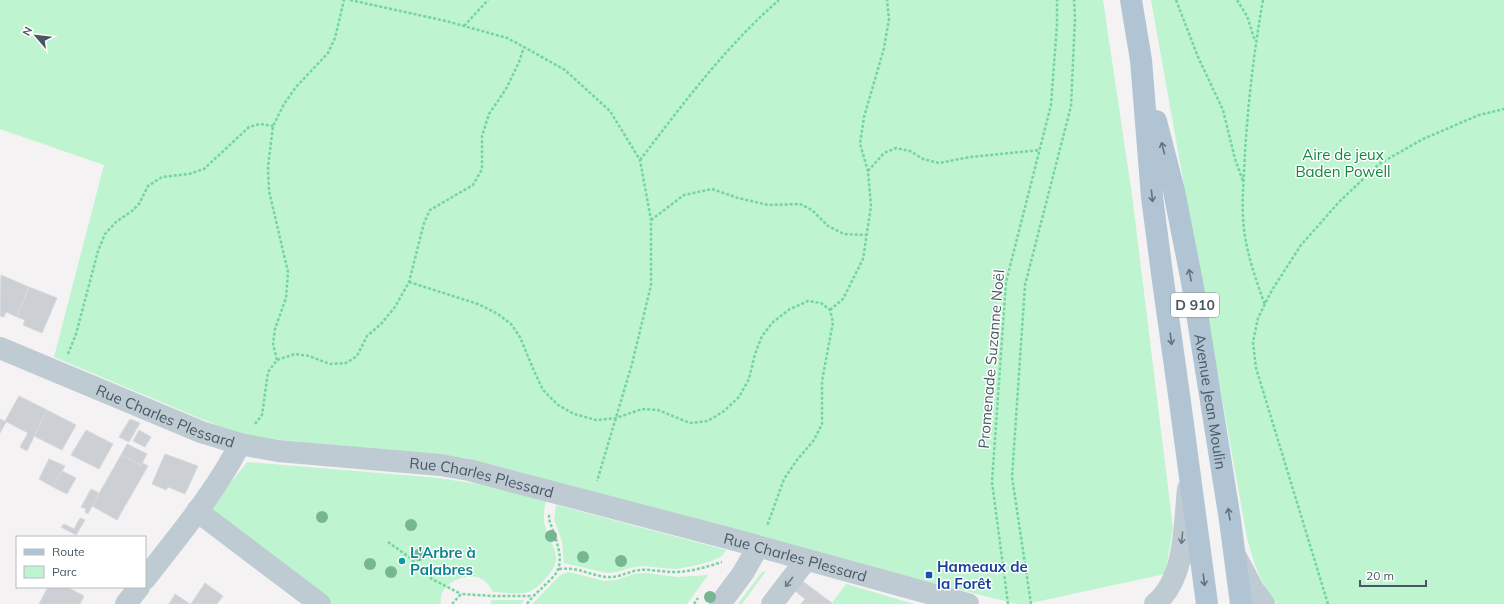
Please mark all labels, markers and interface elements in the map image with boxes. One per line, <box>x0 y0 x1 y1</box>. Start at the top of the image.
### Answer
north arrow <box>16 16 56 56</box>
text: N <box>19 24 35 38</box>
one-way arrow <box>1159 142 1167 155</box>
park label: Aire de jeux Baden Powell <box>1295 145 1391 181</box>
one-way arrow <box>1149 190 1156 203</box>
street label: Promenade Suzanne Noël <box>974 269 1008 449</box>
one-way arrow <box>1186 269 1194 282</box>
road number: D 910 <box>1171 293 1219 317</box>
one-way arrow <box>1167 332 1175 345</box>
street label: Avenue Jean Moulin <box>1191 332 1231 471</box>
street label: Rue Charles Plessard <box>93 380 237 451</box>
street label: Rue Charles Plessard <box>409 453 556 501</box>
one-way arrow <box>1225 508 1233 521</box>
street label: Rue Charles Plessard <box>722 528 869 585</box>
one-way arrow <box>1179 531 1186 544</box>
legend <box>16 536 146 588</box>
place label: L'Arbre à Palabres <box>410 543 476 579</box>
text: Route <box>52 544 85 559</box>
marker: L'Arbre à Palabres <box>397 556 407 566</box>
place label: Hameaux de la Forêt <box>937 557 1028 593</box>
scale bar <box>1360 562 1426 588</box>
text: Parc <box>52 564 77 579</box>
text: 20 m <box>1366 568 1394 583</box>
marker: Hameaux de la Forêt <box>924 570 934 580</box>
one-way arrow <box>1200 573 1207 586</box>
one-way arrow <box>785 576 793 587</box>

